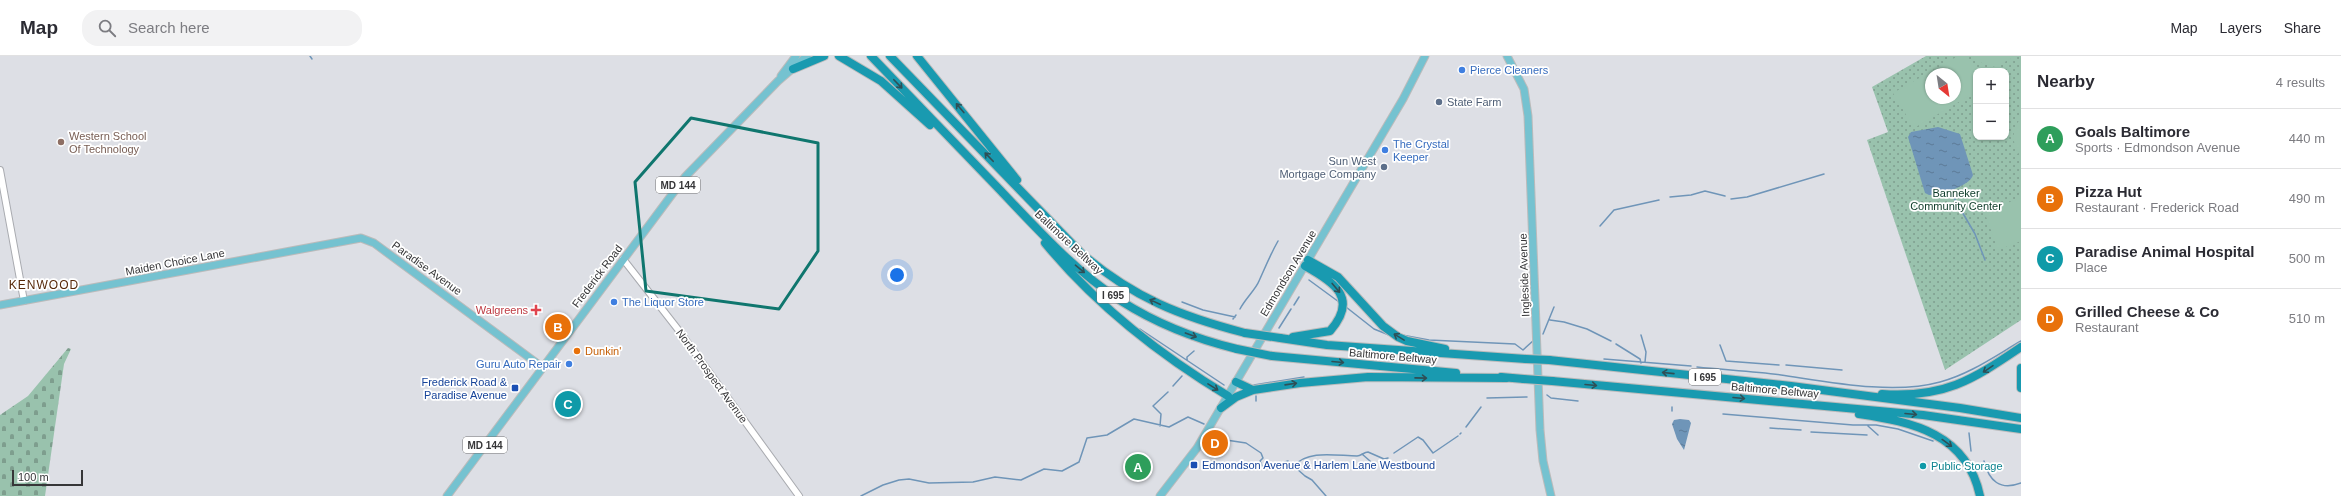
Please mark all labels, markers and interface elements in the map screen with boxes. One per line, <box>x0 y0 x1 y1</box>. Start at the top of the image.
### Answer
search box <box>82 10 362 46</box>
text: Map <box>20 17 58 38</box>
icon: search <box>96 17 118 39</box>
text: Search here <box>128 19 210 36</box>
text: Map <box>2170 20 2198 36</box>
text: Layers <box>2220 20 2262 36</box>
text: Share <box>2284 20 2321 36</box>
place label: Pierce Cleaners <box>1470 64 1549 76</box>
marker: Pierce Cleaners <box>1457 65 1467 75</box>
north arrow <box>1925 68 1961 104</box>
map controls <box>1973 68 2009 140</box>
button: + <box>1973 68 2009 104</box>
text: Nearby <box>2037 72 2095 91</box>
text: 4 results <box>2276 75 2325 90</box>
one-way arrow <box>893 79 903 89</box>
place label: State Farm <box>1447 96 1501 108</box>
marker: State Farm <box>1434 97 1444 107</box>
one-way arrow <box>956 103 965 114</box>
button: − <box>1973 104 2009 140</box>
text: Goals Baltimore <box>2075 123 2190 140</box>
place label: Western School Of Technology <box>69 130 146 155</box>
text: A <box>2045 131 2055 146</box>
text: 440 m <box>2289 131 2325 146</box>
marker: Western School Of Technology <box>56 137 66 147</box>
place label: The Crystal Keeper <box>1393 138 1449 163</box>
text: Sports · Edmondson Avenue <box>2075 140 2240 155</box>
marker: The Crystal Keeper <box>1380 145 1390 155</box>
one-way arrow <box>984 152 994 162</box>
place label: Sun West Mortgage Company <box>1279 155 1376 180</box>
marker: Sun West Mortgage Company <box>1379 162 1389 172</box>
road number: MD 144 <box>656 177 700 193</box>
text: Pizza Hut <box>2075 183 2142 200</box>
park label: Banneker Community Center <box>1910 187 2002 212</box>
text: B <box>2045 191 2055 206</box>
text: 490 m <box>2289 191 2325 206</box>
text: Restaurant · Frederick Road <box>2075 200 2239 215</box>
street label: Baltimore Beltway <box>1033 208 1106 277</box>
street label: Edmondson Avenue <box>1258 228 1318 318</box>
street label: Ingleside Avenue <box>1517 233 1531 317</box>
street label: Paradise Avenue <box>390 239 464 297</box>
street label: Frederick Road <box>570 242 624 310</box>
text: Paradise Animal Hospital <box>2075 243 2255 260</box>
street label: Maiden Choice Lane <box>124 246 226 278</box>
text: C <box>2045 251 2055 266</box>
text: 500 m <box>2289 251 2325 266</box>
text: Place <box>2075 260 2108 275</box>
your location <box>887 265 907 285</box>
one-way arrow <box>1074 265 1085 274</box>
district label: KENWOOD <box>9 278 79 292</box>
one-way arrow <box>1332 283 1341 293</box>
road number: I 695 <box>1097 287 1129 303</box>
place label: The Liquor Store <box>622 296 704 308</box>
marker: The Liquor Store <box>609 297 619 307</box>
one-way arrow <box>1150 298 1162 306</box>
text: Grilled Cheese & Co <box>2075 303 2219 320</box>
place label: Walgreens <box>476 304 528 316</box>
marker: Walgreens <box>531 305 541 315</box>
text: D <box>2045 311 2055 326</box>
text: 510 m <box>2289 311 2325 326</box>
pin: B <box>545 312 571 342</box>
text: Restaurant <box>2075 320 2139 335</box>
street label: North Prospect Avenue <box>674 327 750 425</box>
one-way arrow <box>1184 332 1196 340</box>
one-way arrow <box>1393 332 1405 340</box>
place label: Dunkin' <box>585 345 621 357</box>
marker: Dunkin' <box>572 346 582 356</box>
street label: Baltimore Beltway <box>1349 346 1438 366</box>
place label: Guru Auto Repair <box>476 358 561 370</box>
marker: Guru Auto Repair <box>564 359 574 369</box>
one-way arrow <box>1331 359 1344 366</box>
one-way arrow <box>1983 365 1994 373</box>
one-way arrow <box>1662 369 1675 377</box>
road number: I 695 <box>1689 369 1721 385</box>
one-way arrow <box>1414 374 1427 381</box>
place label: Frederick Road & Paradise Avenue <box>421 376 508 401</box>
one-way arrow <box>1284 380 1297 388</box>
street label: Baltimore Beltway <box>1731 380 1820 400</box>
one-way arrow <box>1584 381 1597 389</box>
marker: Frederick Road & Paradise Avenue <box>510 383 520 393</box>
one-way arrow <box>1207 384 1219 392</box>
pin: C <box>555 389 581 419</box>
one-way arrow <box>1732 395 1745 402</box>
one-way arrow <box>1905 410 1918 417</box>
pin: D <box>1202 428 1228 458</box>
road number: MD 144 <box>463 437 507 453</box>
one-way arrow <box>1942 438 1953 447</box>
pin: A <box>1125 452 1151 482</box>
place label: Edmondson Avenue & Harlem Lane Westbound <box>1202 459 1435 471</box>
marker: Edmondson Avenue & Harlem Lane Westbound <box>1189 460 1199 470</box>
place label: Public Storage <box>1931 460 2003 472</box>
marker: Public Storage <box>1918 461 1928 471</box>
scale bar <box>12 468 83 487</box>
text: 100 m <box>18 471 49 483</box>

